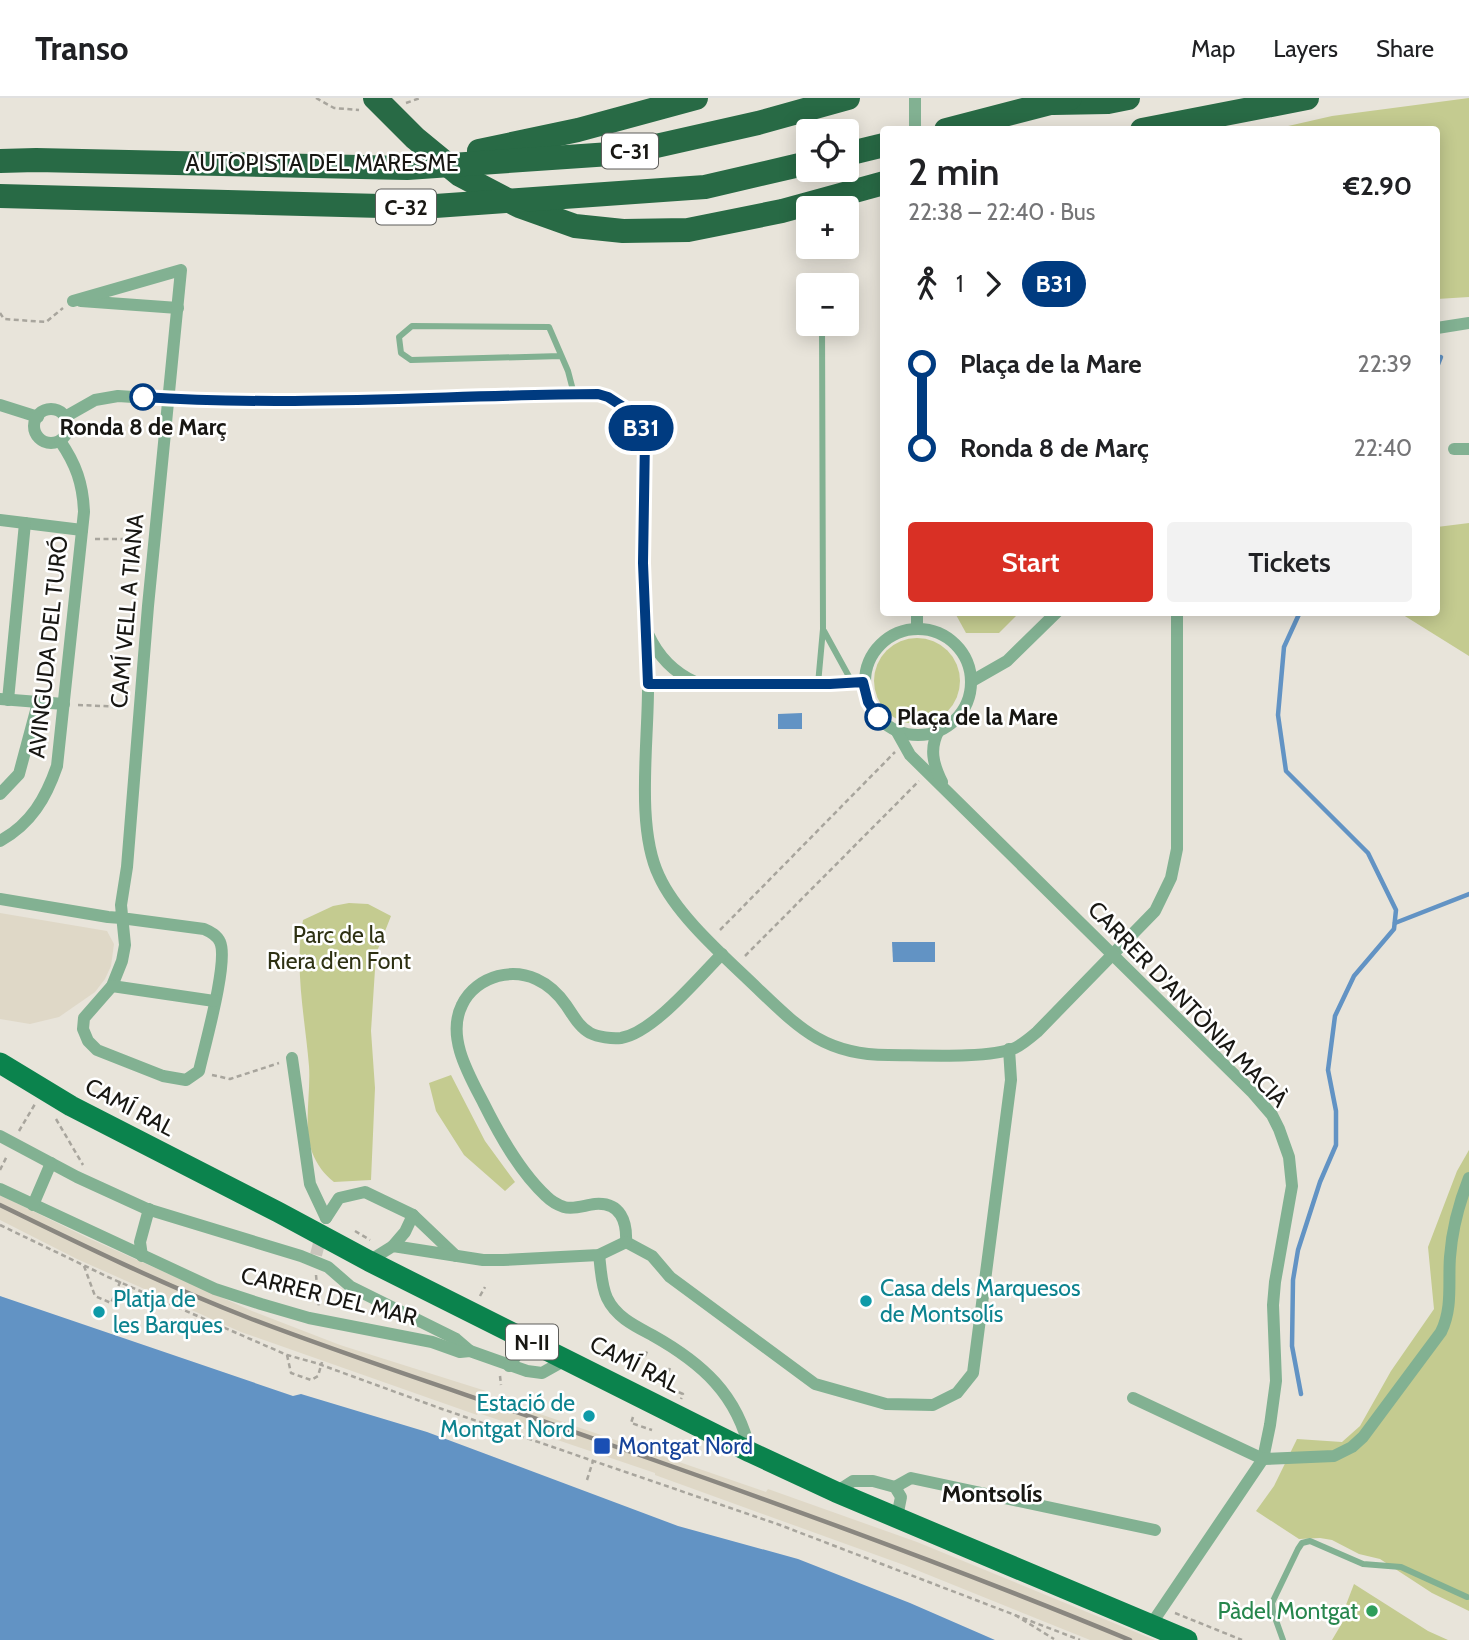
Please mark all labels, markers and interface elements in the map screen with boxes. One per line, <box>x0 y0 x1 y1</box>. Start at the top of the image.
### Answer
text: Transo <box>35 28 129 68</box>
text: Map <box>1191 34 1235 63</box>
text: Layers <box>1273 34 1338 63</box>
text: Share <box>1376 34 1434 63</box>
map controls <box>796 119 859 336</box>
button: locate <box>796 119 859 182</box>
road number: C-31 <box>602 134 658 168</box>
text: 2 min <box>908 148 1000 195</box>
street label: AUTOPISTA DEL MARESME <box>185 149 459 177</box>
text: €2.90 <box>1343 170 1412 202</box>
road number: C-32 <box>376 190 436 224</box>
button: + <box>796 196 859 259</box>
text: 22:38 – 22:40 · Bus <box>908 198 1095 226</box>
icon: walk <box>908 265 946 303</box>
icon: forward <box>974 265 1012 303</box>
text: B31 <box>1036 269 1072 298</box>
text: 1 <box>956 270 964 298</box>
button: − <box>796 273 859 336</box>
text: Plaça de la Mare <box>960 348 1142 380</box>
text: 22:39 <box>1358 350 1412 378</box>
marker: Ronda 8 de Març <box>130 384 156 410</box>
line badge: B31 <box>601 405 681 451</box>
place label: Ronda 8 de Març <box>59 413 227 441</box>
text: B31 <box>623 413 659 442</box>
text: Ronda 8 de Març <box>960 432 1149 464</box>
text: 22:40 <box>1354 434 1412 462</box>
street label: CAMÍ VELL A TIANA <box>104 513 149 709</box>
button: Start <box>908 522 1153 602</box>
button: Tickets <box>1167 522 1412 602</box>
street label: AVINGUDA DEL TURÓ <box>22 534 74 760</box>
place label: Plaça de la Mare <box>897 703 1058 731</box>
marker: Plaça de la Mare <box>865 704 891 730</box>
street label: CARRER D'ANTÒNIA MACIÀ <box>1082 894 1294 1113</box>
park label: Parc de la Riera d'en Font <box>267 921 411 975</box>
street label: CAMÍ RAL <box>80 1071 181 1142</box>
street label: CARRER DEL MAR <box>238 1261 420 1331</box>
place label: Casa dels Marquesos de Montsolís <box>880 1274 1081 1328</box>
place label: Platja de les Barques <box>113 1285 223 1339</box>
marker: Casa dels Marquesos de Montsolís <box>858 1293 874 1309</box>
marker: Platja de les Barques <box>91 1304 107 1320</box>
road number: N-II <box>506 1324 558 1360</box>
street label: CAMÍ RAL <box>585 1329 686 1399</box>
place label: Estació de Montgat Nord <box>440 1389 575 1443</box>
marker: Estació de Montgat Nord <box>581 1408 597 1424</box>
place label: Montgat Nord <box>618 1432 753 1460</box>
marker: Montgat Nord <box>592 1436 612 1456</box>
district label: Montsolís <box>942 1479 1042 1508</box>
place label: Pàdel Montgat <box>1217 1597 1358 1625</box>
marker: Pàdel Montgat <box>1364 1603 1380 1619</box>

